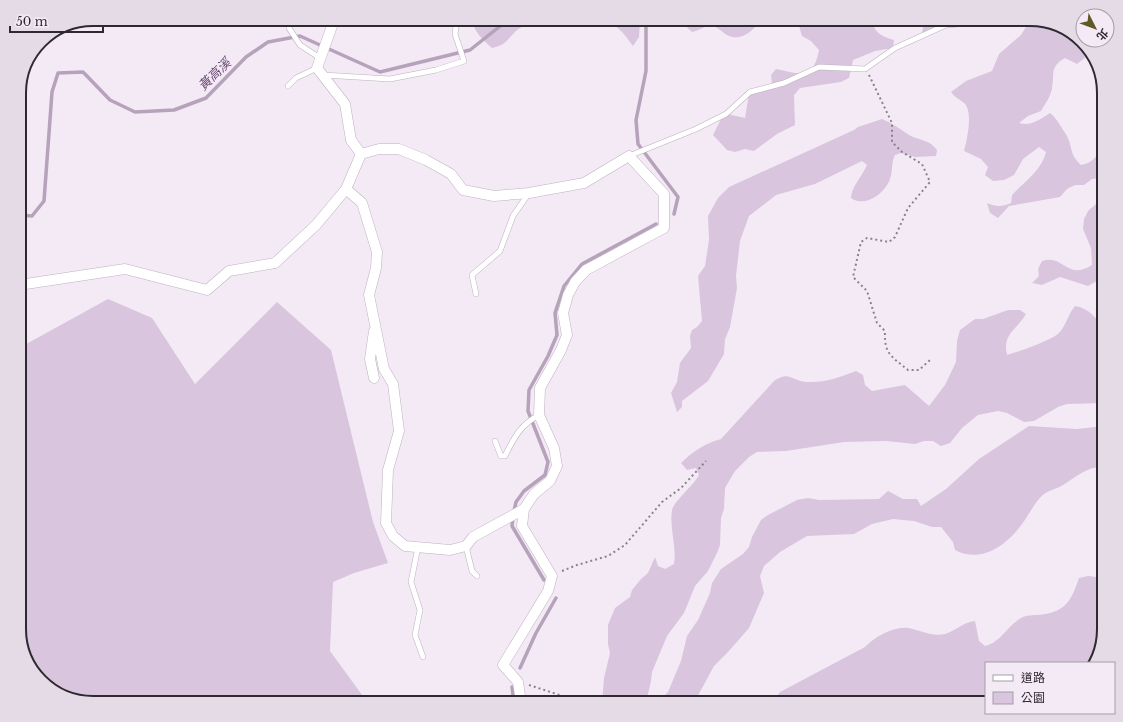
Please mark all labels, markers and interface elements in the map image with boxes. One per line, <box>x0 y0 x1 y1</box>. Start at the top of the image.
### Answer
scale bar <box>10 8 103 34</box>
north arrow <box>1075 8 1115 48</box>
text: 50 m <box>16 14 48 29</box>
text: 北 <box>1094 26 1111 43</box>
water label: 黃高溪 <box>194 53 236 94</box>
legend <box>985 662 1115 714</box>
text: 道路 <box>1021 670 1045 685</box>
text: 公園 <box>1021 690 1045 705</box>

